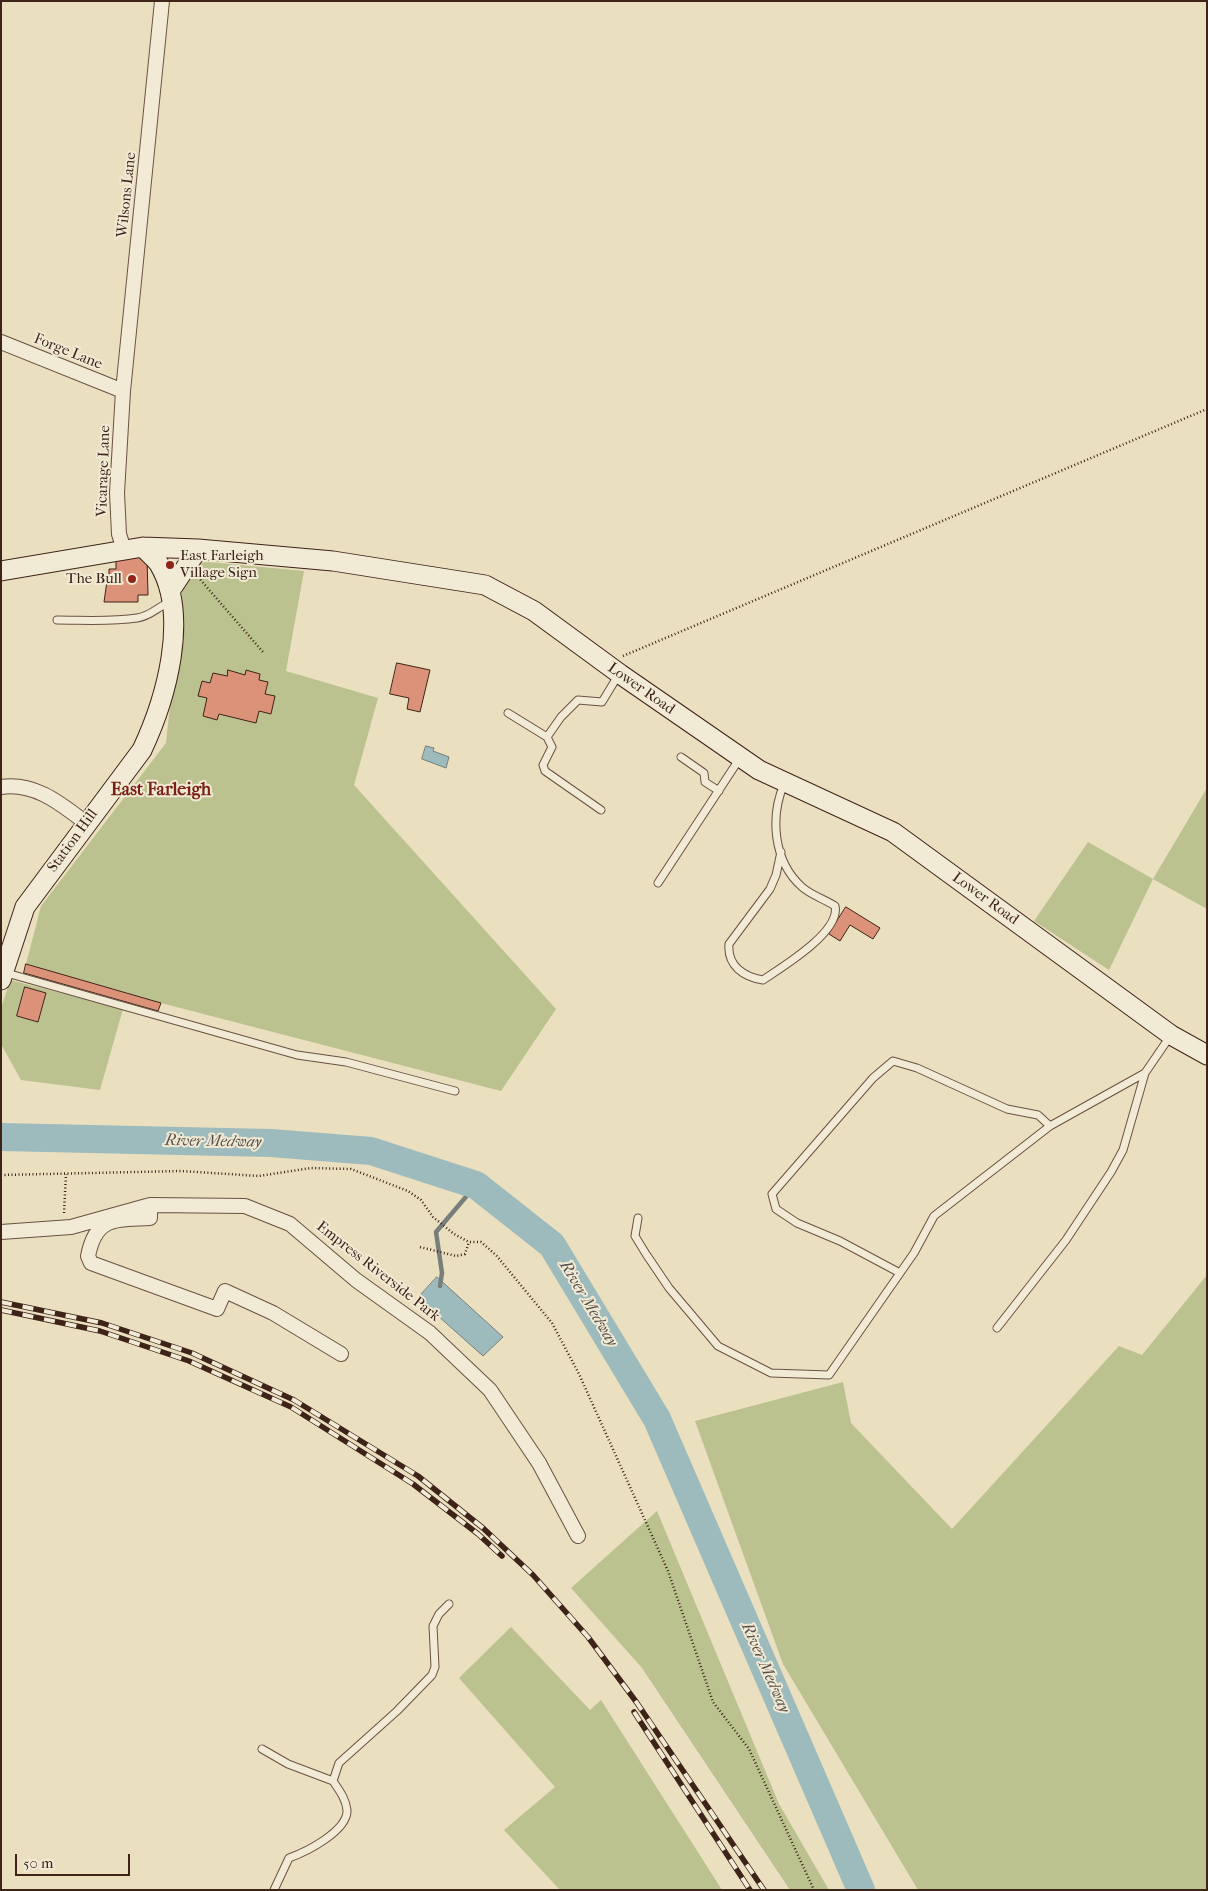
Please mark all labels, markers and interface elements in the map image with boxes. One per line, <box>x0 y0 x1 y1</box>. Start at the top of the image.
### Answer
street label: Wilsons Lane <box>114 151 140 239</box>
street label: Forge Lane <box>31 330 105 374</box>
street label: Vicarage Lane <box>93 425 115 517</box>
place label: East Farleigh Village Sign <box>180 547 264 582</box>
marker: East Farleigh Village Sign <box>164 559 176 571</box>
place label: The Bull <box>66 570 122 588</box>
marker: The Bull <box>126 573 138 585</box>
street label: Lower Road <box>604 659 678 719</box>
district label: East Farleigh <box>111 780 211 802</box>
street label: Station Hill <box>44 806 102 876</box>
street label: Lower Road <box>948 869 1022 929</box>
water label: River Medway <box>165 1132 261 1152</box>
street label: Empress Riverside Park <box>312 1218 444 1326</box>
water label: River Medway <box>555 1258 621 1350</box>
water label: River Medway <box>737 1620 793 1716</box>
scale bar <box>18 1844 132 1876</box>
text: 50 m <box>23 1854 53 1872</box>

